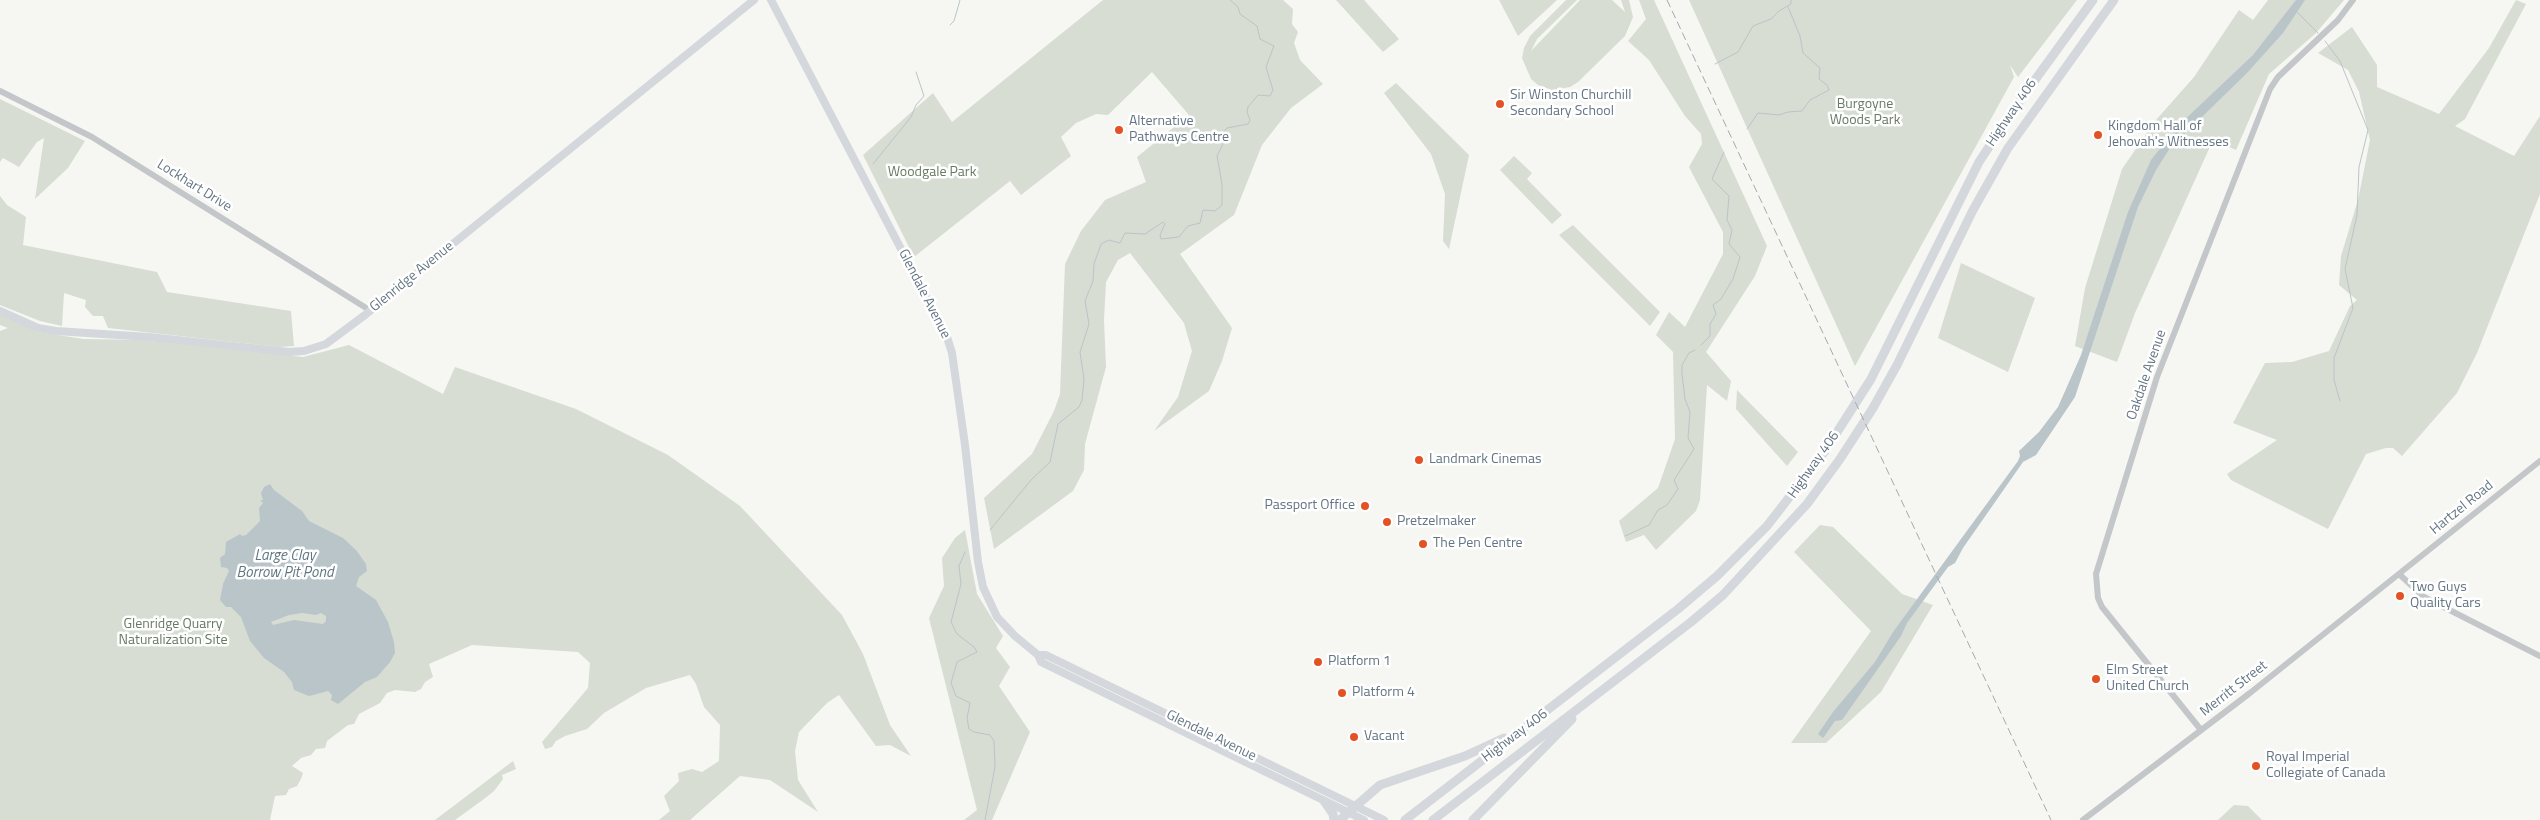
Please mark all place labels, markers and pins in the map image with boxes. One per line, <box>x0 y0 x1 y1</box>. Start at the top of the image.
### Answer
place label: Sir Winston Churchill Secondary School <box>1510 88 1631 120</box>
marker: Sir Winston Churchill Secondary School <box>1494 98 1506 110</box>
place label: Alternative Pathways Centre <box>1129 114 1229 146</box>
place label: Kingdom Hall of Jehovah's Witnesses <box>2108 119 2229 152</box>
marker: Alternative Pathways Centre <box>1113 124 1125 136</box>
marker: Kingdom Hall of Jehovah's Witnesses <box>2092 129 2104 141</box>
place label: Landmark Cinemas <box>1429 452 1541 468</box>
marker: Landmark Cinemas <box>1413 454 1425 466</box>
place label: Passport Office <box>1264 498 1355 514</box>
marker: Passport Office <box>1359 500 1371 512</box>
place label: Pretzelmaker <box>1397 514 1476 530</box>
marker: Pretzelmaker <box>1381 516 1393 528</box>
place label: The Pen Centre <box>1433 536 1523 552</box>
marker: The Pen Centre <box>1417 538 1429 550</box>
place label: Two Guys Quality Cars <box>2410 580 2481 612</box>
marker: Two Guys Quality Cars <box>2394 590 2406 602</box>
place label: Platform 1 <box>1328 654 1391 670</box>
marker: Platform 1 <box>1312 656 1324 668</box>
place label: Elm Street United Church <box>2106 663 2189 696</box>
marker: Elm Street United Church <box>2090 673 2102 685</box>
place label: Platform 4 <box>1352 685 1415 701</box>
marker: Platform 4 <box>1336 687 1348 699</box>
place label: Vacant <box>1364 729 1404 745</box>
marker: Vacant <box>1348 731 1360 743</box>
place label: Royal Imperial Collegiate of Canada <box>2266 750 2385 782</box>
marker: Royal Imperial Collegiate of Canada <box>2250 760 2262 772</box>

